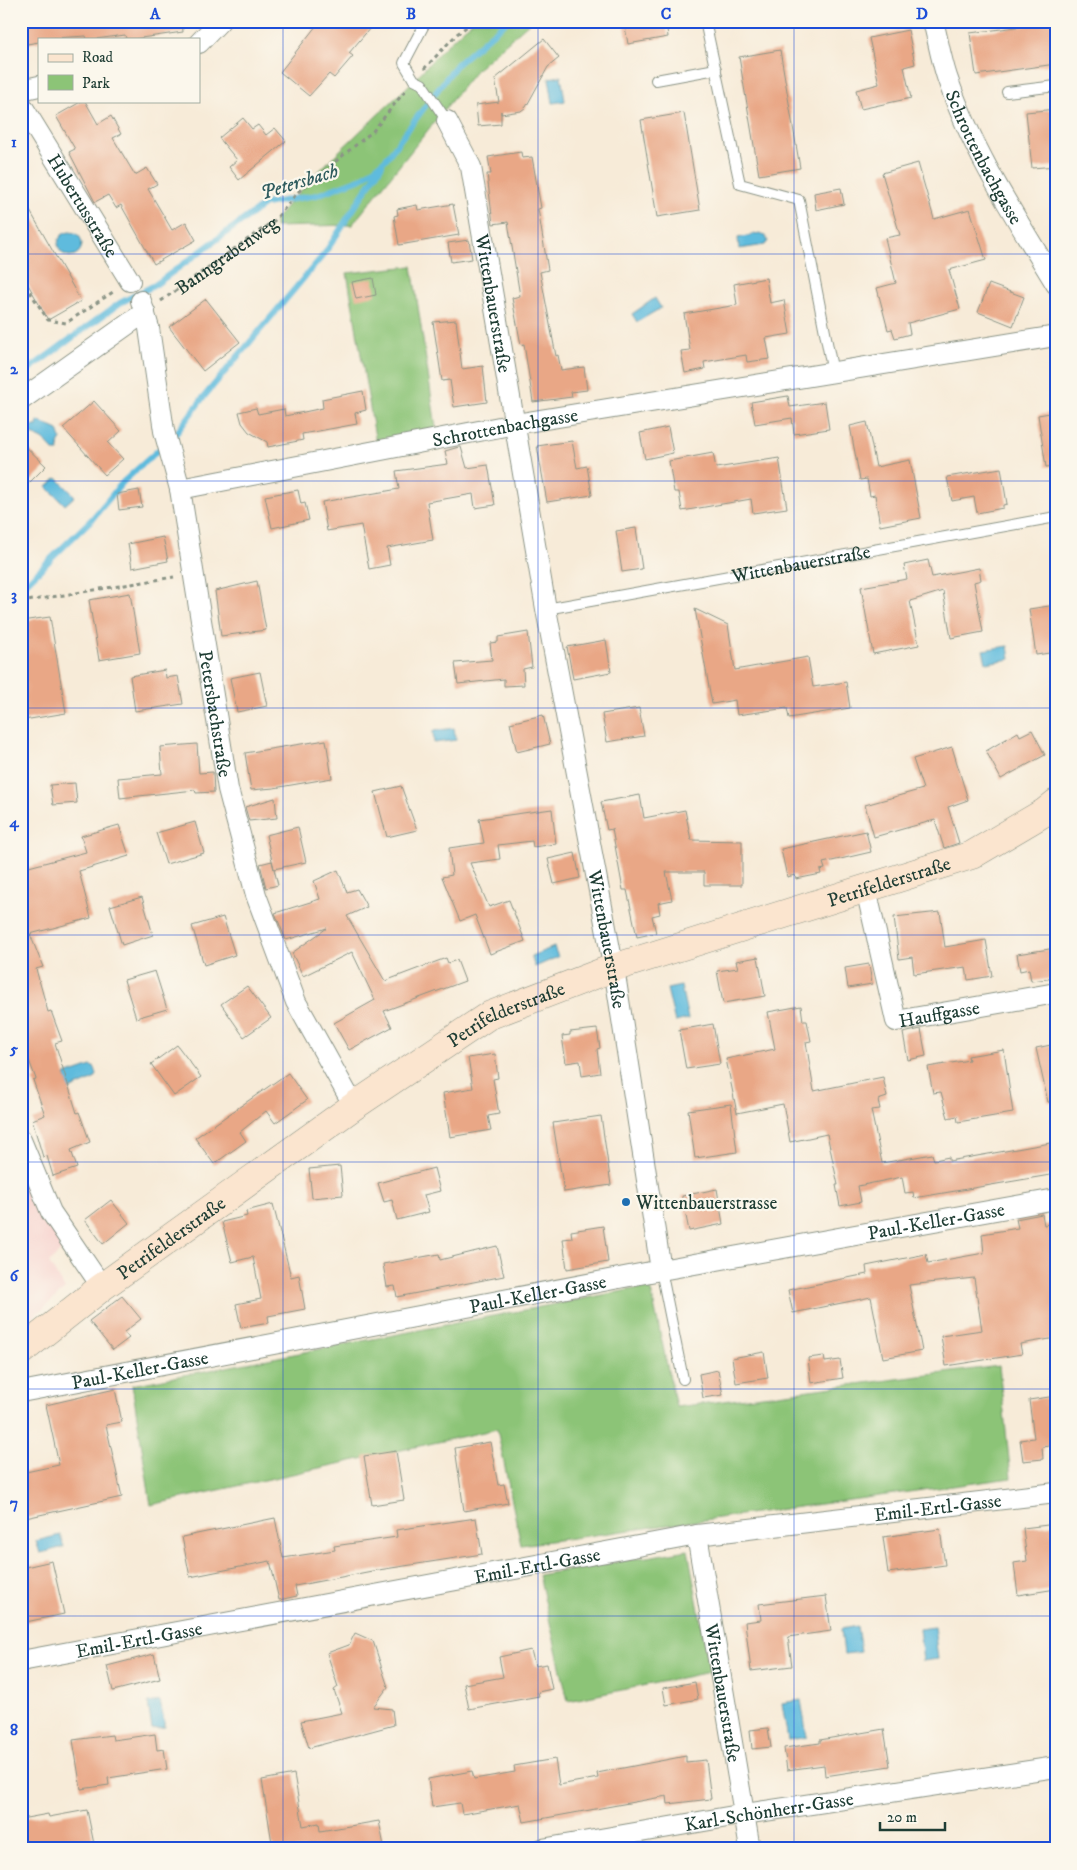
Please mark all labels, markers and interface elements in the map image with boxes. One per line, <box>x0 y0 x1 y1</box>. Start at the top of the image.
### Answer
text: A <box>149 4 161 24</box>
text: B <box>406 4 416 24</box>
text: C <box>661 4 671 24</box>
text: D <box>916 4 928 24</box>
legend <box>38 38 200 102</box>
text: Road <box>82 48 114 67</box>
text: Park <box>82 74 111 93</box>
street label: Schrottenbachgasse <box>940 87 1027 229</box>
text: 1 <box>11 132 17 152</box>
street label: Hubertusstraße <box>42 150 123 262</box>
water label: Petersbach <box>257 159 341 206</box>
street label: Banngrabenweg <box>171 211 283 300</box>
street label: Wittenbauerstraße <box>469 231 516 375</box>
text: 2 <box>10 359 19 379</box>
street label: Schrottenbachgasse <box>431 404 580 453</box>
street label: Wittenbauerstraße <box>729 541 872 588</box>
text: 3 <box>11 585 17 605</box>
street label: Petersbachstraße <box>193 649 236 779</box>
text: 4 <box>8 812 19 832</box>
street label: Petrifelderstraße <box>825 852 954 913</box>
street label: Wittenbauerstraße <box>582 867 630 1010</box>
street label: Petrifelderstraße <box>444 978 568 1053</box>
street label: Hauffgasse <box>897 997 982 1033</box>
text: 5 <box>9 1039 18 1059</box>
street label: Petrifelderstraße <box>113 1192 230 1285</box>
place label: Wittenbauerstrasse <box>635 1192 778 1215</box>
marker: Wittenbauerstrasse <box>620 1196 632 1208</box>
street label: Paul-Keller-Gasse <box>866 1198 1007 1246</box>
text: 6 <box>10 1266 20 1286</box>
street label: Paul-Keller-Gasse <box>468 1271 608 1319</box>
street label: Paul-Keller-Gasse <box>70 1347 211 1395</box>
street label: Emil-Ertl-Gasse <box>873 1489 1003 1527</box>
text: 7 <box>10 1493 18 1513</box>
street label: Emil-Ertl-Gasse <box>472 1543 603 1589</box>
street label: Emil-Ertl-Gasse <box>74 1617 204 1664</box>
street label: Wittenbauerstraße <box>699 1621 745 1764</box>
text: 8 <box>10 1720 18 1740</box>
street label: Karl-Schönherr-Gasse <box>683 1788 855 1837</box>
scale bar <box>880 1800 944 1832</box>
text: 20 m <box>887 1808 917 1827</box>

